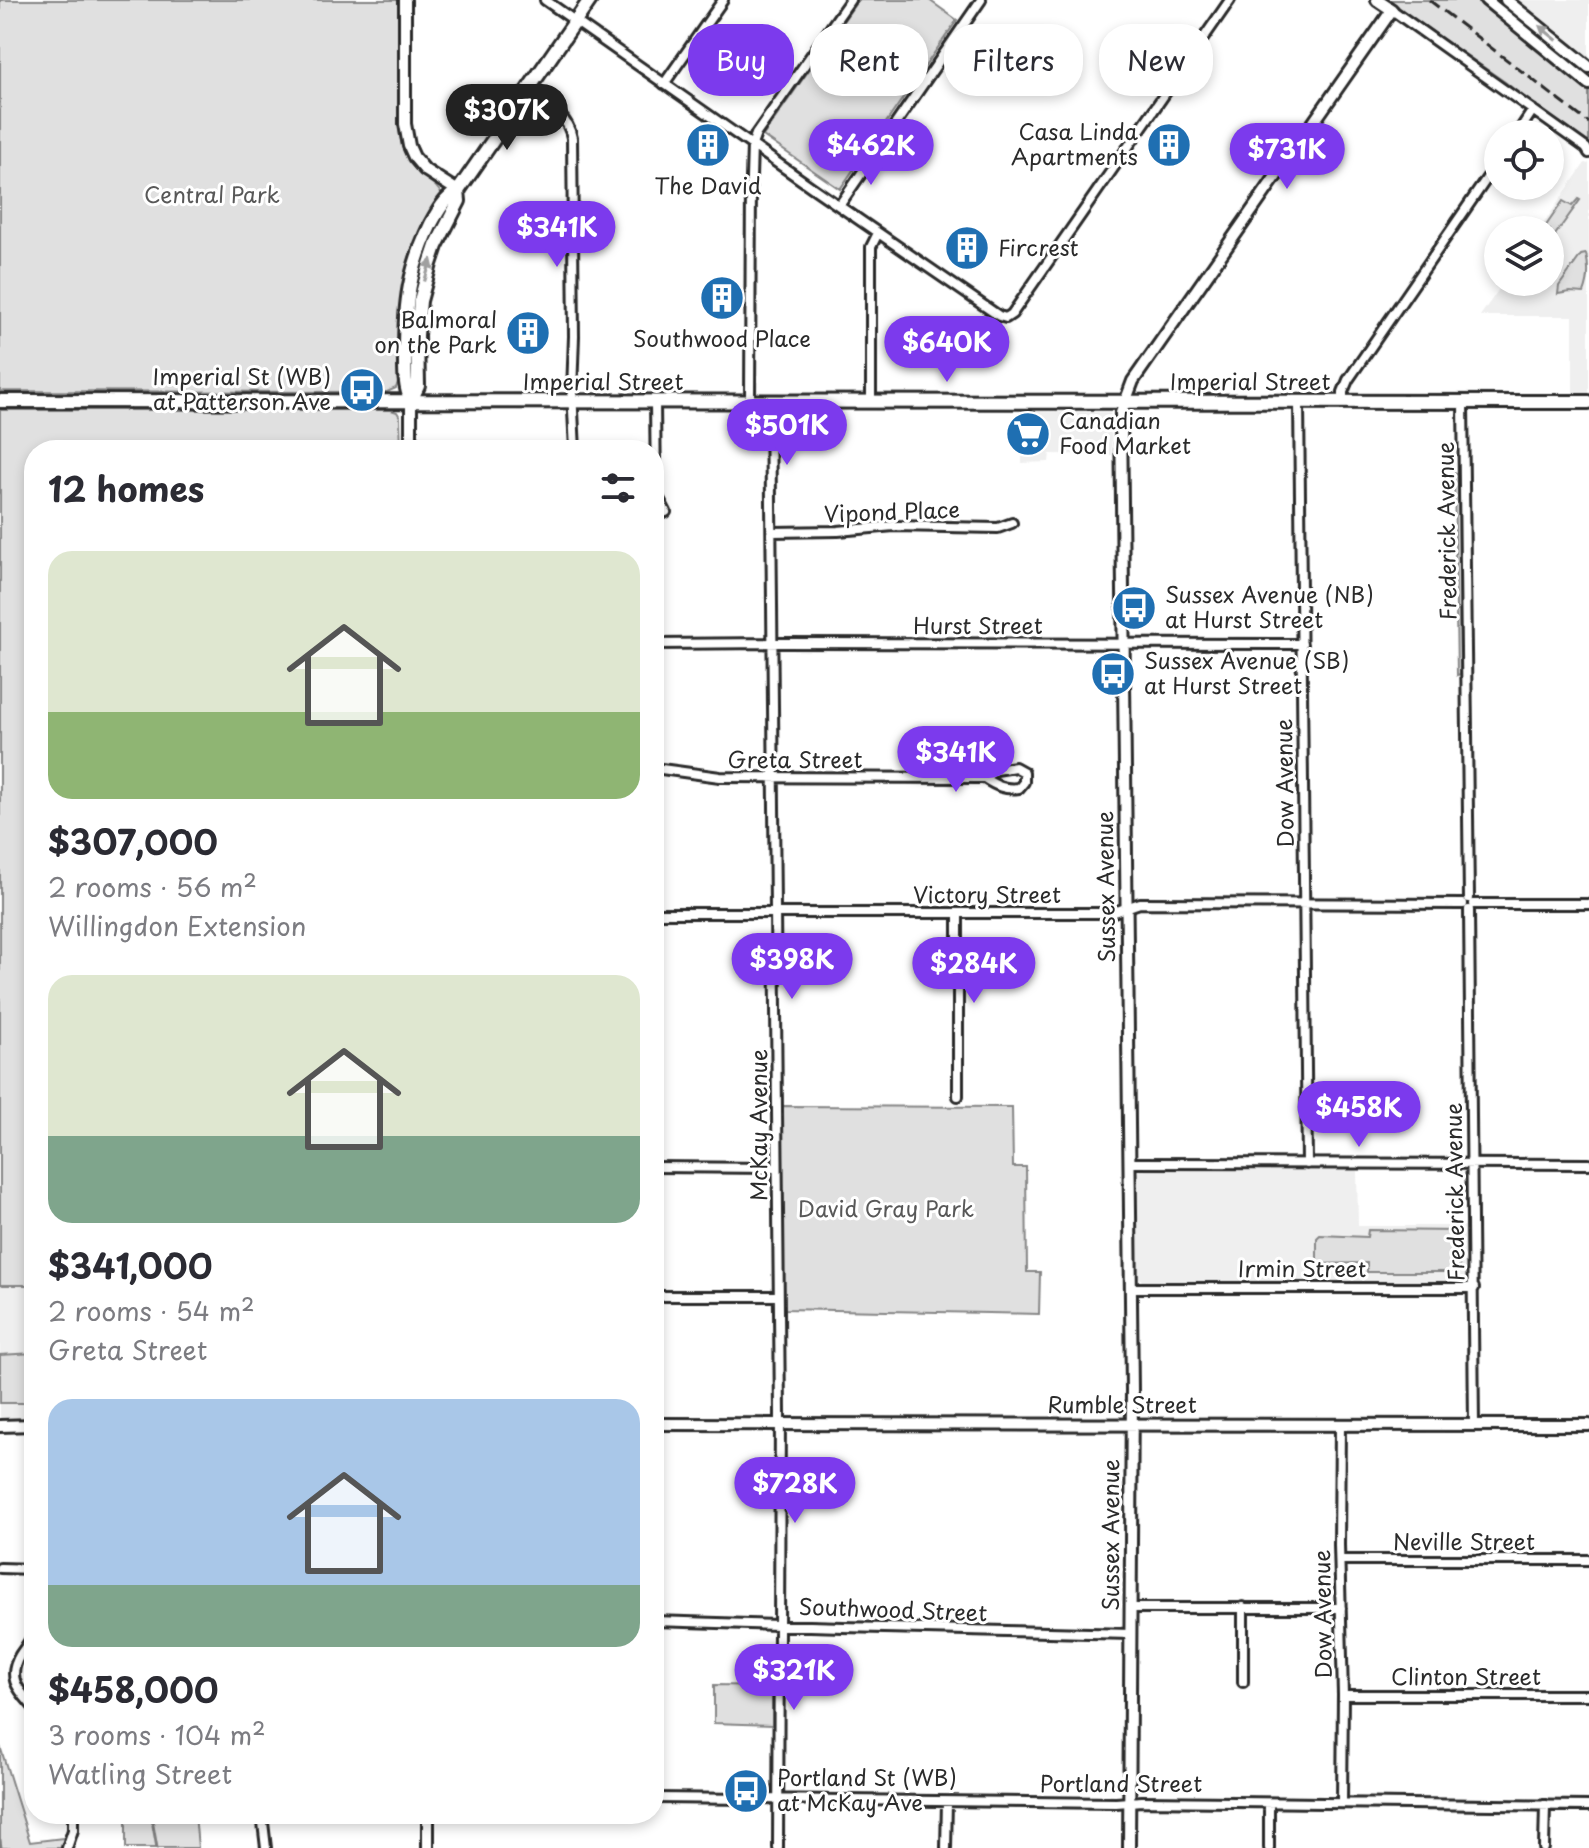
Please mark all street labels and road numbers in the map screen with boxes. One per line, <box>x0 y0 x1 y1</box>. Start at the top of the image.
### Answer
street label: Imperial Street <box>523 364 683 397</box>
street label: Imperial Street <box>1170 364 1330 397</box>
street label: Frederick Avenue <box>1427 441 1464 621</box>
street label: Vipond Place <box>823 492 960 529</box>
street label: Hurst Street <box>913 608 1043 641</box>
street label: Dow Avenue <box>1266 718 1301 848</box>
street label: Greta Street <box>728 742 862 775</box>
street label: Sussex Avenue <box>1087 811 1122 963</box>
street label: Victory Street <box>913 877 1061 910</box>
street label: McKay Avenue <box>741 1049 774 1201</box>
street label: Frederick Avenue <box>1435 1102 1472 1282</box>
street label: Irmin Street <box>1238 1251 1366 1284</box>
street label: Rumble Street <box>1047 1387 1197 1420</box>
street label: Sussex Avenue <box>1093 1459 1126 1611</box>
street label: Neville Street <box>1393 1524 1535 1557</box>
street label: Dow Avenue <box>1304 1549 1339 1679</box>
street label: Southwood Street <box>798 1589 988 1628</box>
street label: Clinton Street <box>1391 1659 1541 1692</box>
street label: Portland Street <box>1040 1766 1202 1799</box>

